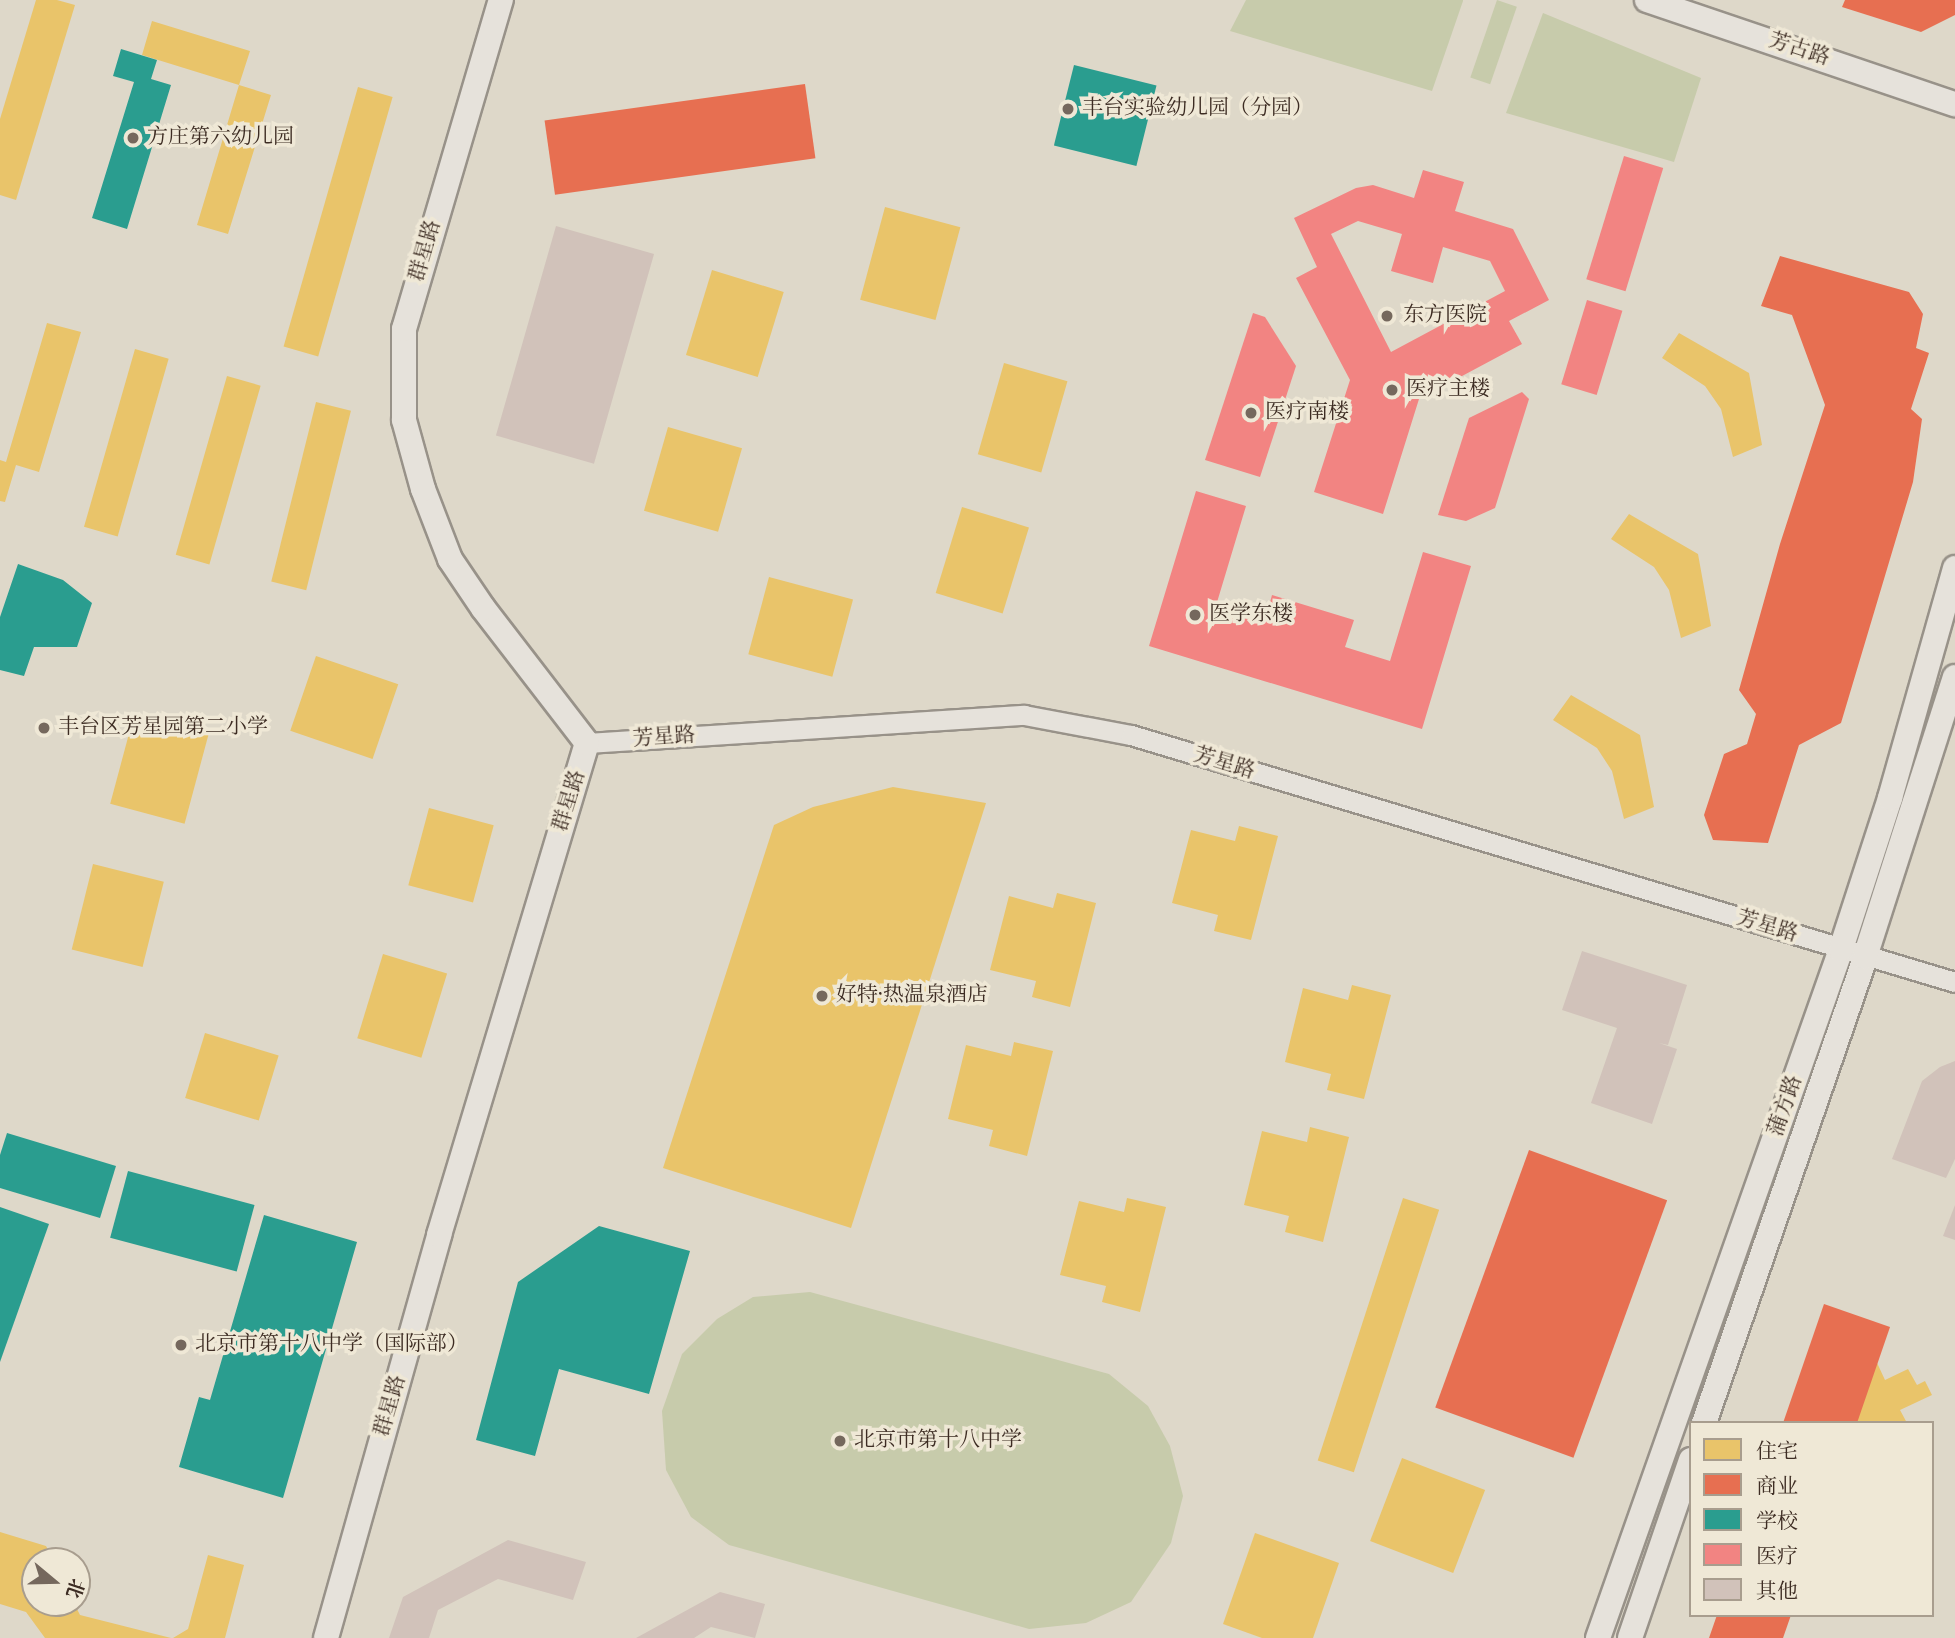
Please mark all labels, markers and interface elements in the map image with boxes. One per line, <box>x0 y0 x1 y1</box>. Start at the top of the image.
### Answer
street label: 芳古路 <box>1765 28 1833 72</box>
place label: 丰台实验幼儿园（分园） <box>1082 96 1313 122</box>
marker: 丰台实验幼儿园（分园） <box>1060 101 1076 117</box>
place label: 方庄第六幼儿园 <box>147 125 294 151</box>
marker: 方庄第六幼儿园 <box>125 130 141 146</box>
street label: 群星路 <box>405 217 447 285</box>
place label: 东方医院 <box>1403 303 1487 329</box>
marker: 东方医院 <box>1377 306 1397 326</box>
place label: 医疗主楼 <box>1406 377 1490 403</box>
marker: 医疗主楼 <box>1384 382 1400 398</box>
place label: 医疗南楼 <box>1265 400 1349 426</box>
marker: 医疗南楼 <box>1243 405 1259 421</box>
place label: 医学东楼 <box>1209 602 1293 628</box>
marker: 医学东楼 <box>1187 607 1203 623</box>
place label: 丰台区芳星园第二小学 <box>58 715 268 741</box>
marker: 丰台区芳星园第二小学 <box>36 720 52 736</box>
street label: 芳星路 <box>632 723 696 753</box>
street label: 芳星路 <box>1190 743 1258 785</box>
street label: 群星路 <box>549 767 591 835</box>
street label: 芳星路 <box>1733 906 1801 948</box>
place label: 好特·热温泉酒店 <box>836 983 988 1009</box>
marker: 好特·热温泉酒店 <box>814 988 830 1004</box>
street label: 蒲方路 <box>1764 1072 1808 1140</box>
place label: 北京市第十八中学（国际部） <box>195 1332 468 1358</box>
marker: 北京市第十八中学（国际部） <box>173 1337 189 1353</box>
street label: 群星路 <box>370 1372 412 1440</box>
legend <box>1689 1421 1934 1617</box>
place label: 北京市第十八中学 <box>854 1428 1022 1454</box>
marker: 北京市第十八中学 <box>832 1433 848 1449</box>
text: 住宅 <box>1756 1439 1798 1466</box>
text: 商业 <box>1756 1474 1798 1501</box>
text: 学校 <box>1756 1509 1798 1536</box>
text: 医疗 <box>1756 1544 1798 1571</box>
north arrow <box>21 1547 91 1617</box>
text: 北 <box>60 1575 88 1601</box>
text: 其他 <box>1756 1579 1798 1606</box>

